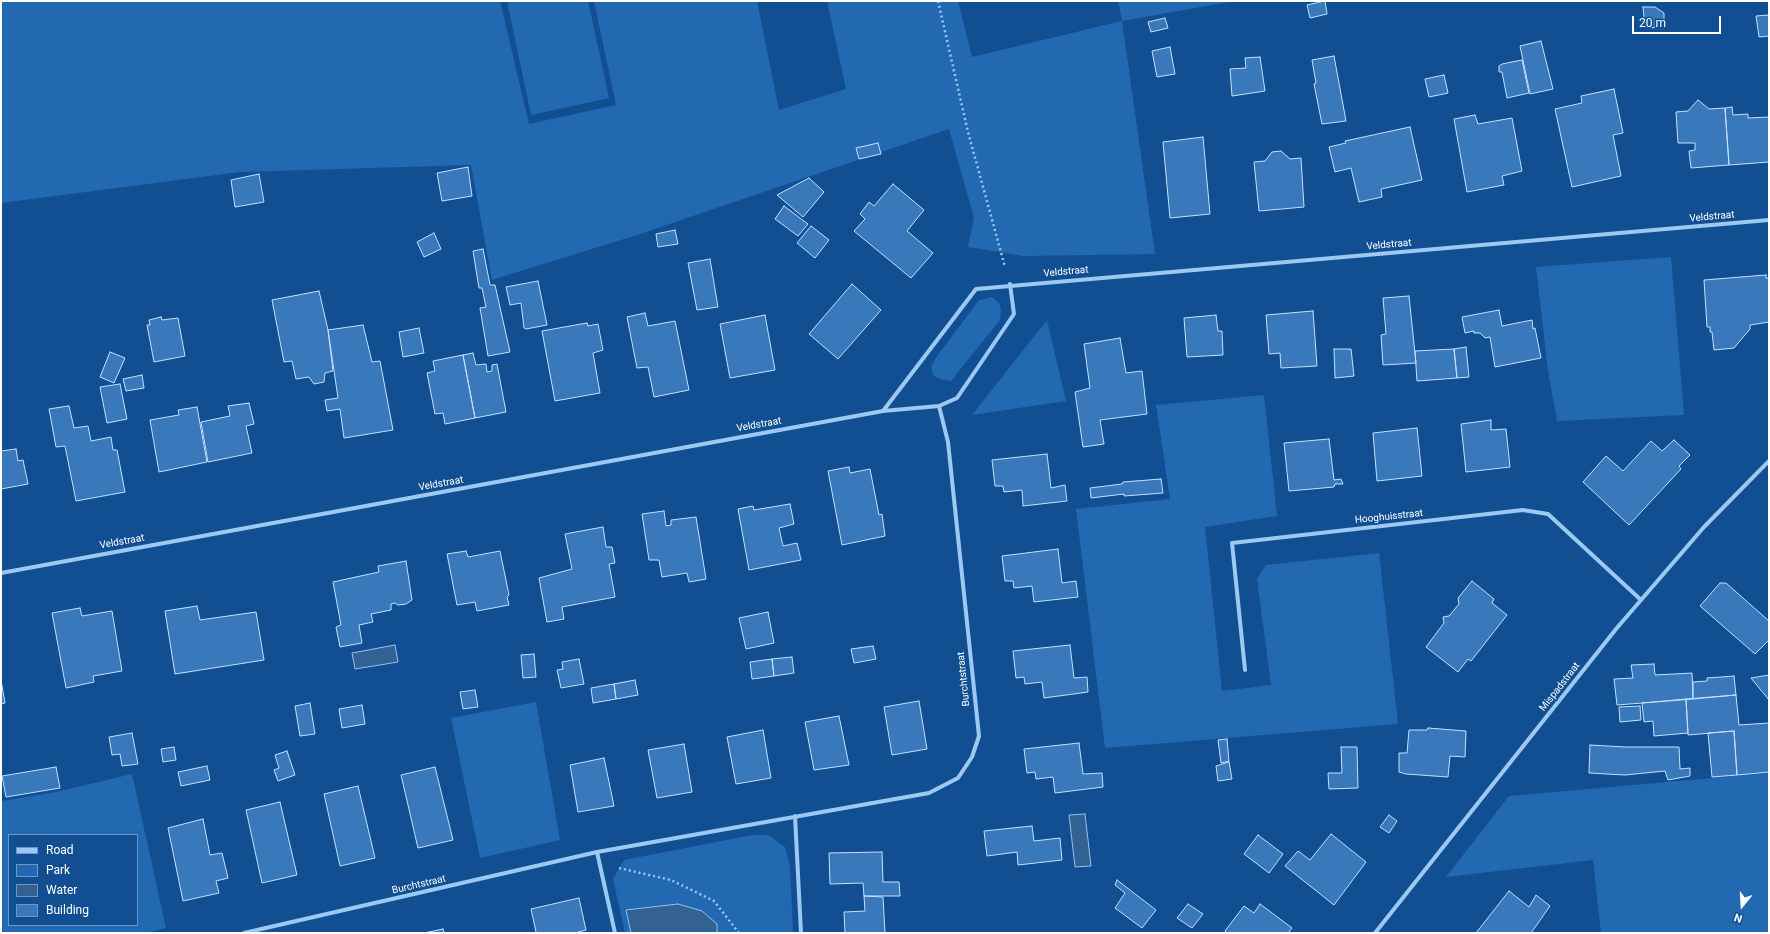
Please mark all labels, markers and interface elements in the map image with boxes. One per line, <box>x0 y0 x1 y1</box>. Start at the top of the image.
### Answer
scale bar <box>1634 8 1723 34</box>
text: 20 m <box>1639 16 1666 30</box>
street label: Veldstraat <box>1689 209 1735 225</box>
street label: Veldstraat <box>1366 237 1412 253</box>
street label: Veldstraat <box>1043 264 1089 280</box>
street label: Veldstraat <box>736 415 782 435</box>
street label: Veldstraat <box>418 474 464 494</box>
street label: Hooghuisstraat <box>1354 507 1424 527</box>
street label: Veldstraat <box>99 532 145 552</box>
street label: Burchtstraat <box>955 651 973 707</box>
street label: Mispadstraat <box>1537 660 1583 714</box>
legend <box>8 834 138 926</box>
text: Road <box>46 843 74 857</box>
text: Park <box>46 863 70 877</box>
street label: Burchtstraat <box>391 873 447 897</box>
text: Water <box>46 883 77 897</box>
north arrow <box>1722 886 1762 926</box>
text: Building <box>46 903 89 917</box>
text: N <box>1732 911 1744 925</box>

